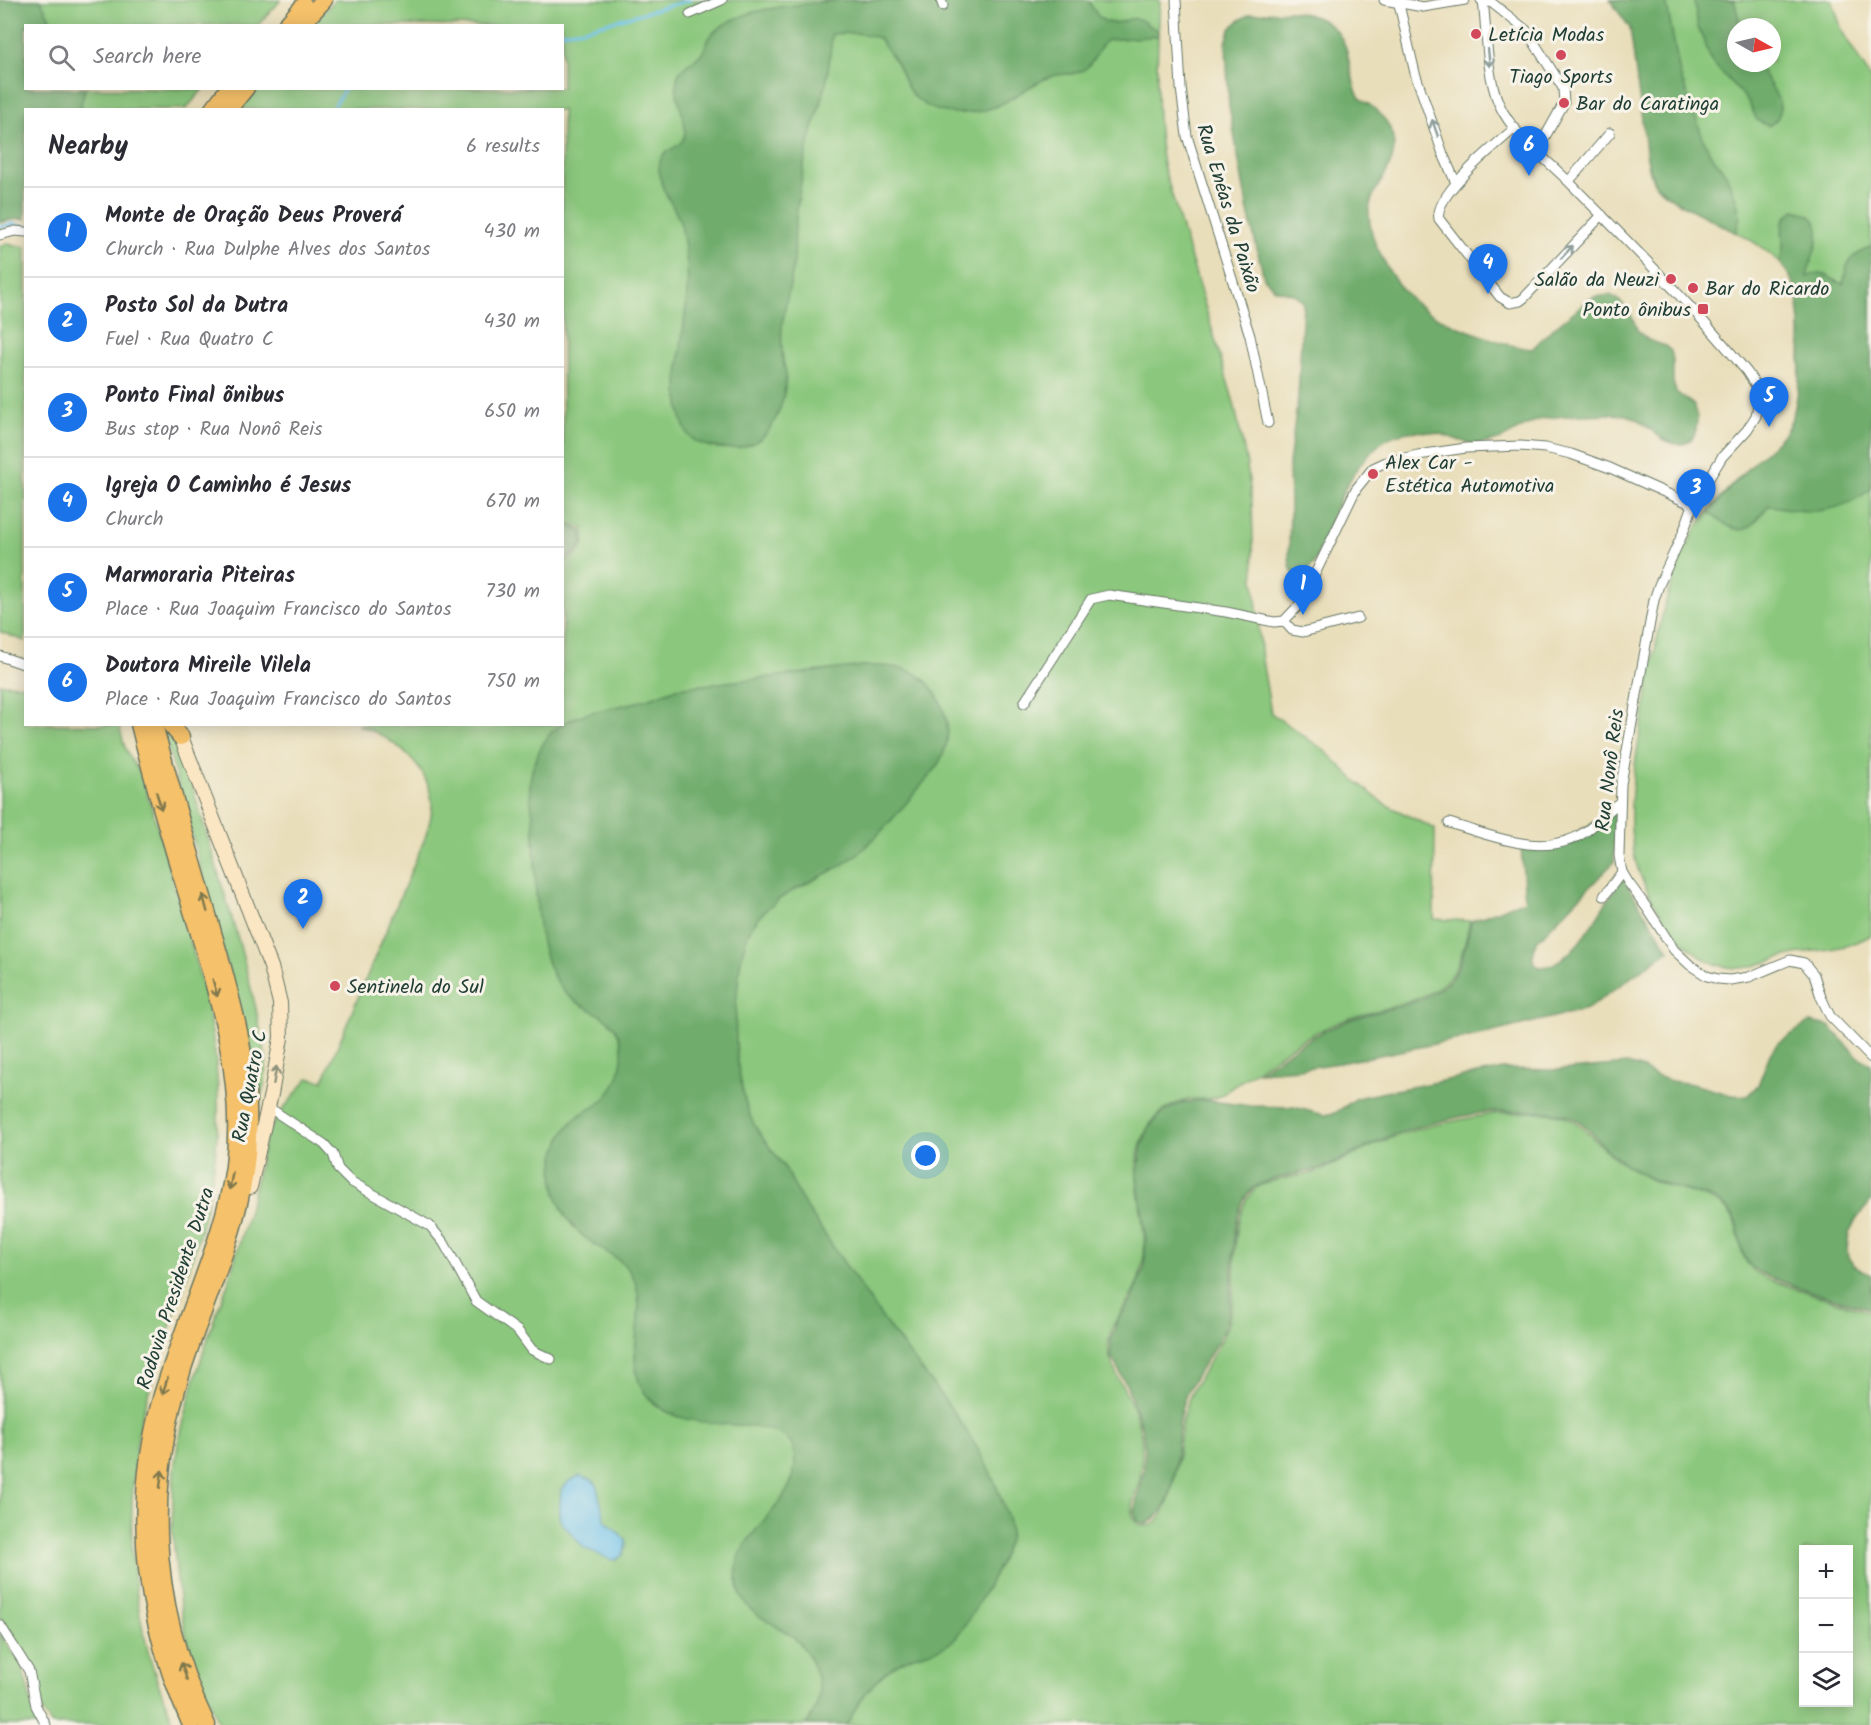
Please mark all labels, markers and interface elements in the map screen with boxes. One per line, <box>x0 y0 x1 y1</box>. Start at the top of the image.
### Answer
north arrow <box>1727 18 1781 72</box>
place label: Letícia Modas <box>1488 20 1605 52</box>
search box <box>24 24 564 90</box>
marker: Letícia Modas <box>1469 27 1483 41</box>
text: Search here <box>93 40 201 75</box>
icon: search <box>45 41 78 74</box>
one-way arrow <box>1484 48 1495 68</box>
marker: Tiago Sports <box>1554 48 1568 62</box>
place label: Tiago Sports <box>1509 62 1613 94</box>
place label: Bar do Caratinga <box>1576 89 1719 121</box>
marker: Bar do Caratinga <box>1557 96 1571 110</box>
street label: Rua Enéas da Paixão <box>1186 120 1268 297</box>
one-way arrow <box>1428 120 1439 138</box>
text: Nearby <box>48 126 128 168</box>
pin: 6 <box>1510 126 1549 176</box>
text: 6 results <box>466 131 540 163</box>
text: Monte de Oração Deus Proverá <box>105 199 402 234</box>
text: 1 <box>64 216 71 248</box>
text: 430 m <box>484 216 540 248</box>
text: Church · Rua Dulphe Alves dos Santos <box>105 234 430 266</box>
pin: 4 <box>1468 244 1508 294</box>
one-way arrow <box>1560 245 1574 260</box>
place label: Salão da Neuzi <box>1534 265 1660 297</box>
marker: Salão da Neuzi <box>1664 272 1678 286</box>
place label: Bar do Ricardo <box>1705 274 1829 306</box>
marker: Bar do Ricardo <box>1686 281 1700 295</box>
text: Posto Sol da Dutra <box>105 289 288 324</box>
place label: Ponto ônibus <box>1583 295 1691 327</box>
marker: Ponto ônibus <box>1696 302 1710 316</box>
text: 2 <box>62 306 73 338</box>
text: 430 m <box>484 306 540 338</box>
text: Fuel · Rua Quatro C <box>105 324 274 356</box>
pin: 5 <box>1750 378 1788 427</box>
text: Ponto Final õnibus <box>105 379 284 414</box>
text: 3 <box>62 396 73 428</box>
text: 650 m <box>484 396 540 428</box>
text: Bus stop · Rua Nonô Reis <box>105 414 323 446</box>
place label: Alex Car - Estética Automotiva <box>1385 448 1554 503</box>
marker: Alex Car - Estética Automotiva <box>1366 467 1380 481</box>
text: Igreja O Caminho é Jesus <box>105 469 351 504</box>
pin: 3 <box>1676 470 1716 519</box>
text: 4 <box>62 486 73 518</box>
text: 670 m <box>486 486 540 518</box>
text: Church <box>105 504 164 536</box>
text: Marmoraria Piteiras <box>105 559 295 594</box>
pin: 1 <box>1284 566 1322 615</box>
text: 5 <box>62 576 73 608</box>
text: 730 m <box>485 576 540 608</box>
text: Place · Rua Joaquim Francisco do Santos <box>105 594 451 626</box>
text: Doutora Mireile Vilela <box>105 649 311 684</box>
text: 6 <box>62 666 73 698</box>
text: 750 m <box>486 666 540 698</box>
text: Place · Rua Joaquim Francisco do Santos <box>105 684 451 716</box>
street label: Rua Nonô Reis <box>1588 707 1634 833</box>
one-way arrow <box>155 791 166 810</box>
pin: 2 <box>284 880 322 929</box>
one-way arrow <box>199 894 210 913</box>
place label: Sentinela do Sul <box>347 972 484 1004</box>
one-way arrow <box>210 978 221 997</box>
marker: Sentinela do Sul <box>328 979 342 993</box>
street label: Rua Quatro C <box>224 1027 278 1145</box>
one-way arrow <box>269 1065 280 1085</box>
your location <box>911 1141 940 1170</box>
one-way arrow <box>225 1171 236 1190</box>
street label: Rodovia Presidente Dutra <box>129 1183 225 1394</box>
one-way arrow <box>159 1376 170 1395</box>
one-way arrow <box>156 1470 167 1490</box>
map controls <box>1799 1545 1853 1707</box>
button: + <box>1799 1545 1853 1599</box>
button: − <box>1799 1599 1853 1653</box>
button: layers <box>1799 1653 1853 1707</box>
one-way arrow <box>178 1662 189 1681</box>

